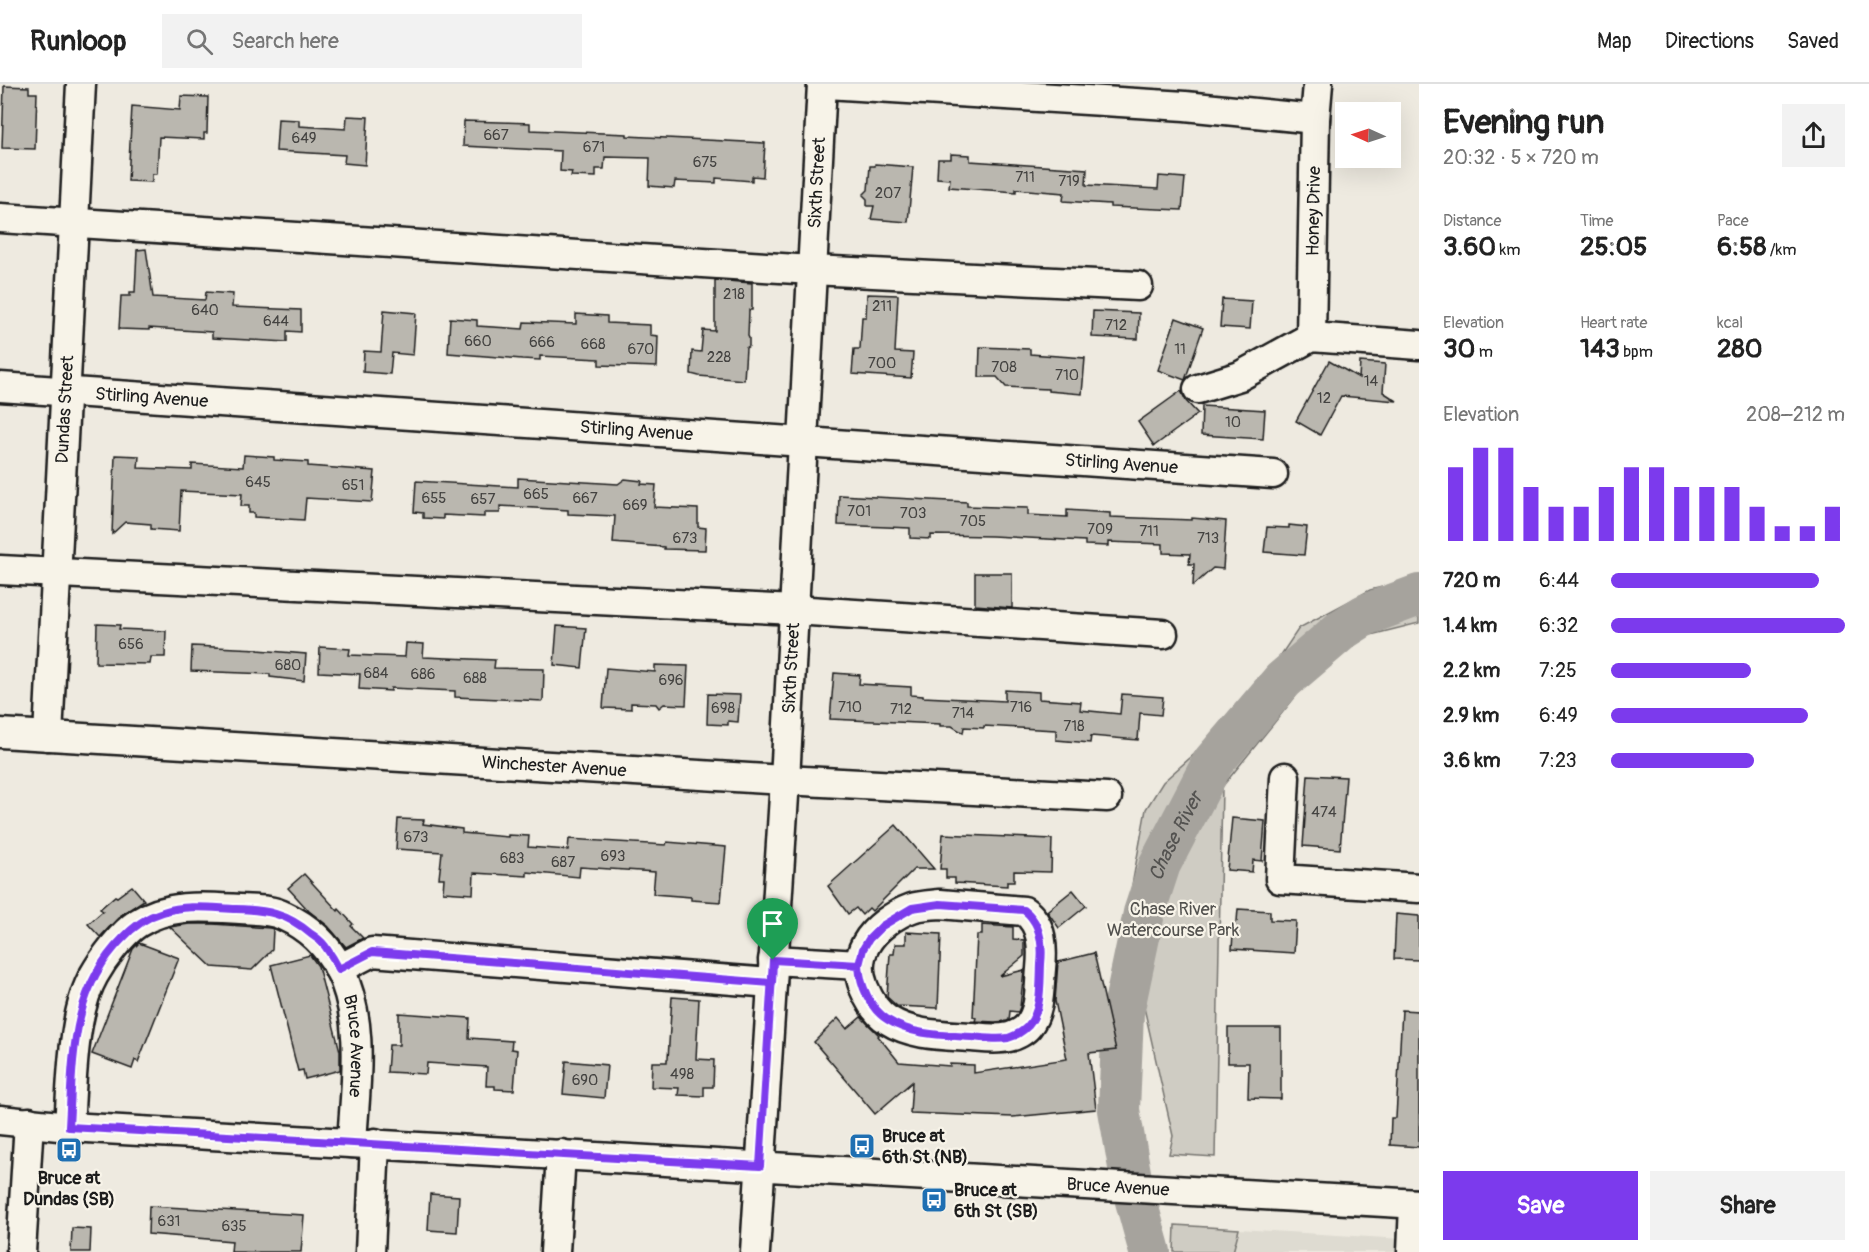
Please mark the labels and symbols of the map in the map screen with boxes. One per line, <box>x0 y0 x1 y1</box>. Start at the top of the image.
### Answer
north arrow <box>1335 102 1401 168</box>
house number: 667 <box>483 126 509 145</box>
house number: 649 <box>291 129 317 148</box>
street label: Sixth Street <box>803 136 831 229</box>
house number: 671 <box>583 138 605 157</box>
house number: 675 <box>693 153 717 172</box>
street label: Honey Drive <box>1301 166 1326 256</box>
house number: 711 <box>1015 168 1035 187</box>
house number: 719 <box>1058 172 1080 191</box>
house number: 207 <box>875 184 901 203</box>
house number: 218 <box>723 285 745 304</box>
house number: 211 <box>872 297 892 316</box>
house number: 640 <box>191 301 219 320</box>
house number: 644 <box>263 312 289 331</box>
house number: 712 <box>1105 316 1127 335</box>
house number: 660 <box>464 332 492 351</box>
house number: 666 <box>529 333 555 352</box>
house number: 668 <box>580 335 606 354</box>
house number: 670 <box>628 340 654 359</box>
house number: 11 <box>1174 340 1186 359</box>
house number: 228 <box>707 348 732 367</box>
street label: Dundas Street <box>50 354 79 464</box>
house number: 700 <box>868 354 896 373</box>
house number: 708 <box>991 358 1017 377</box>
house number: 710 <box>1055 366 1079 385</box>
house number: 14 <box>1364 372 1379 391</box>
street label: Stirling Avenue <box>94 382 209 413</box>
house number: 12 <box>1317 389 1331 408</box>
house number: 10 <box>1225 413 1241 432</box>
street label: Stirling Avenue <box>579 415 694 446</box>
street label: Stirling Avenue <box>1064 448 1179 479</box>
house number: 645 <box>245 473 271 492</box>
house number: 651 <box>342 476 364 495</box>
house number: 665 <box>523 485 549 504</box>
house number: 655 <box>422 489 447 508</box>
house number: 667 <box>572 489 598 508</box>
house number: 657 <box>471 490 495 509</box>
house number: 669 <box>622 496 648 515</box>
house number: 701 <box>847 502 871 521</box>
house number: 703 <box>900 504 926 523</box>
house number: 705 <box>960 512 986 531</box>
house number: 709 <box>1087 520 1113 539</box>
house number: 711 <box>1139 522 1159 541</box>
house number: 673 <box>673 529 697 548</box>
house number: 713 <box>1197 529 1219 548</box>
street label: Sixth Street <box>777 621 805 714</box>
house number: 656 <box>118 635 144 654</box>
house number: 680 <box>275 656 301 675</box>
house number: 684 <box>364 664 389 683</box>
house number: 686 <box>410 665 436 684</box>
house number: 688 <box>463 669 487 688</box>
house number: 696 <box>658 671 684 690</box>
house number: 710 <box>838 698 862 717</box>
house number: 716 <box>1010 698 1032 717</box>
house number: 698 <box>711 699 735 718</box>
house number: 712 <box>890 700 912 719</box>
house number: 714 <box>952 704 975 723</box>
house number: 718 <box>1063 717 1085 736</box>
street label: Winchester Avenue <box>481 750 627 782</box>
water label: Chase River <box>1143 785 1209 883</box>
house number: 474 <box>1311 803 1337 822</box>
house number: 673 <box>404 828 428 847</box>
house number: 693 <box>601 847 625 866</box>
house number: 683 <box>500 849 524 868</box>
house number: 687 <box>551 853 575 872</box>
pin <box>747 898 798 960</box>
park label: Chase River Watercourse Park <box>1107 898 1240 942</box>
street label: Bruce Avenue <box>338 992 368 1098</box>
house number: 498 <box>670 1065 694 1084</box>
house number: 690 <box>572 1071 598 1090</box>
place label: Bruce at 6th St (NB) <box>882 1125 968 1169</box>
bus stop icon: Bruce at 6th St (NB) <box>847 1131 877 1161</box>
bus stop icon: Bruce at Dundas (SB) <box>54 1135 84 1165</box>
place label: Bruce at Dundas (SB) <box>23 1167 115 1211</box>
street label: Bruce Avenue <box>1066 1172 1170 1201</box>
place label: Bruce at 6th St (SB) <box>954 1179 1038 1223</box>
bus stop icon: Bruce at 6th St (SB) <box>919 1185 949 1215</box>
house number: 631 <box>158 1212 180 1231</box>
house number: 635 <box>221 1217 247 1236</box>

